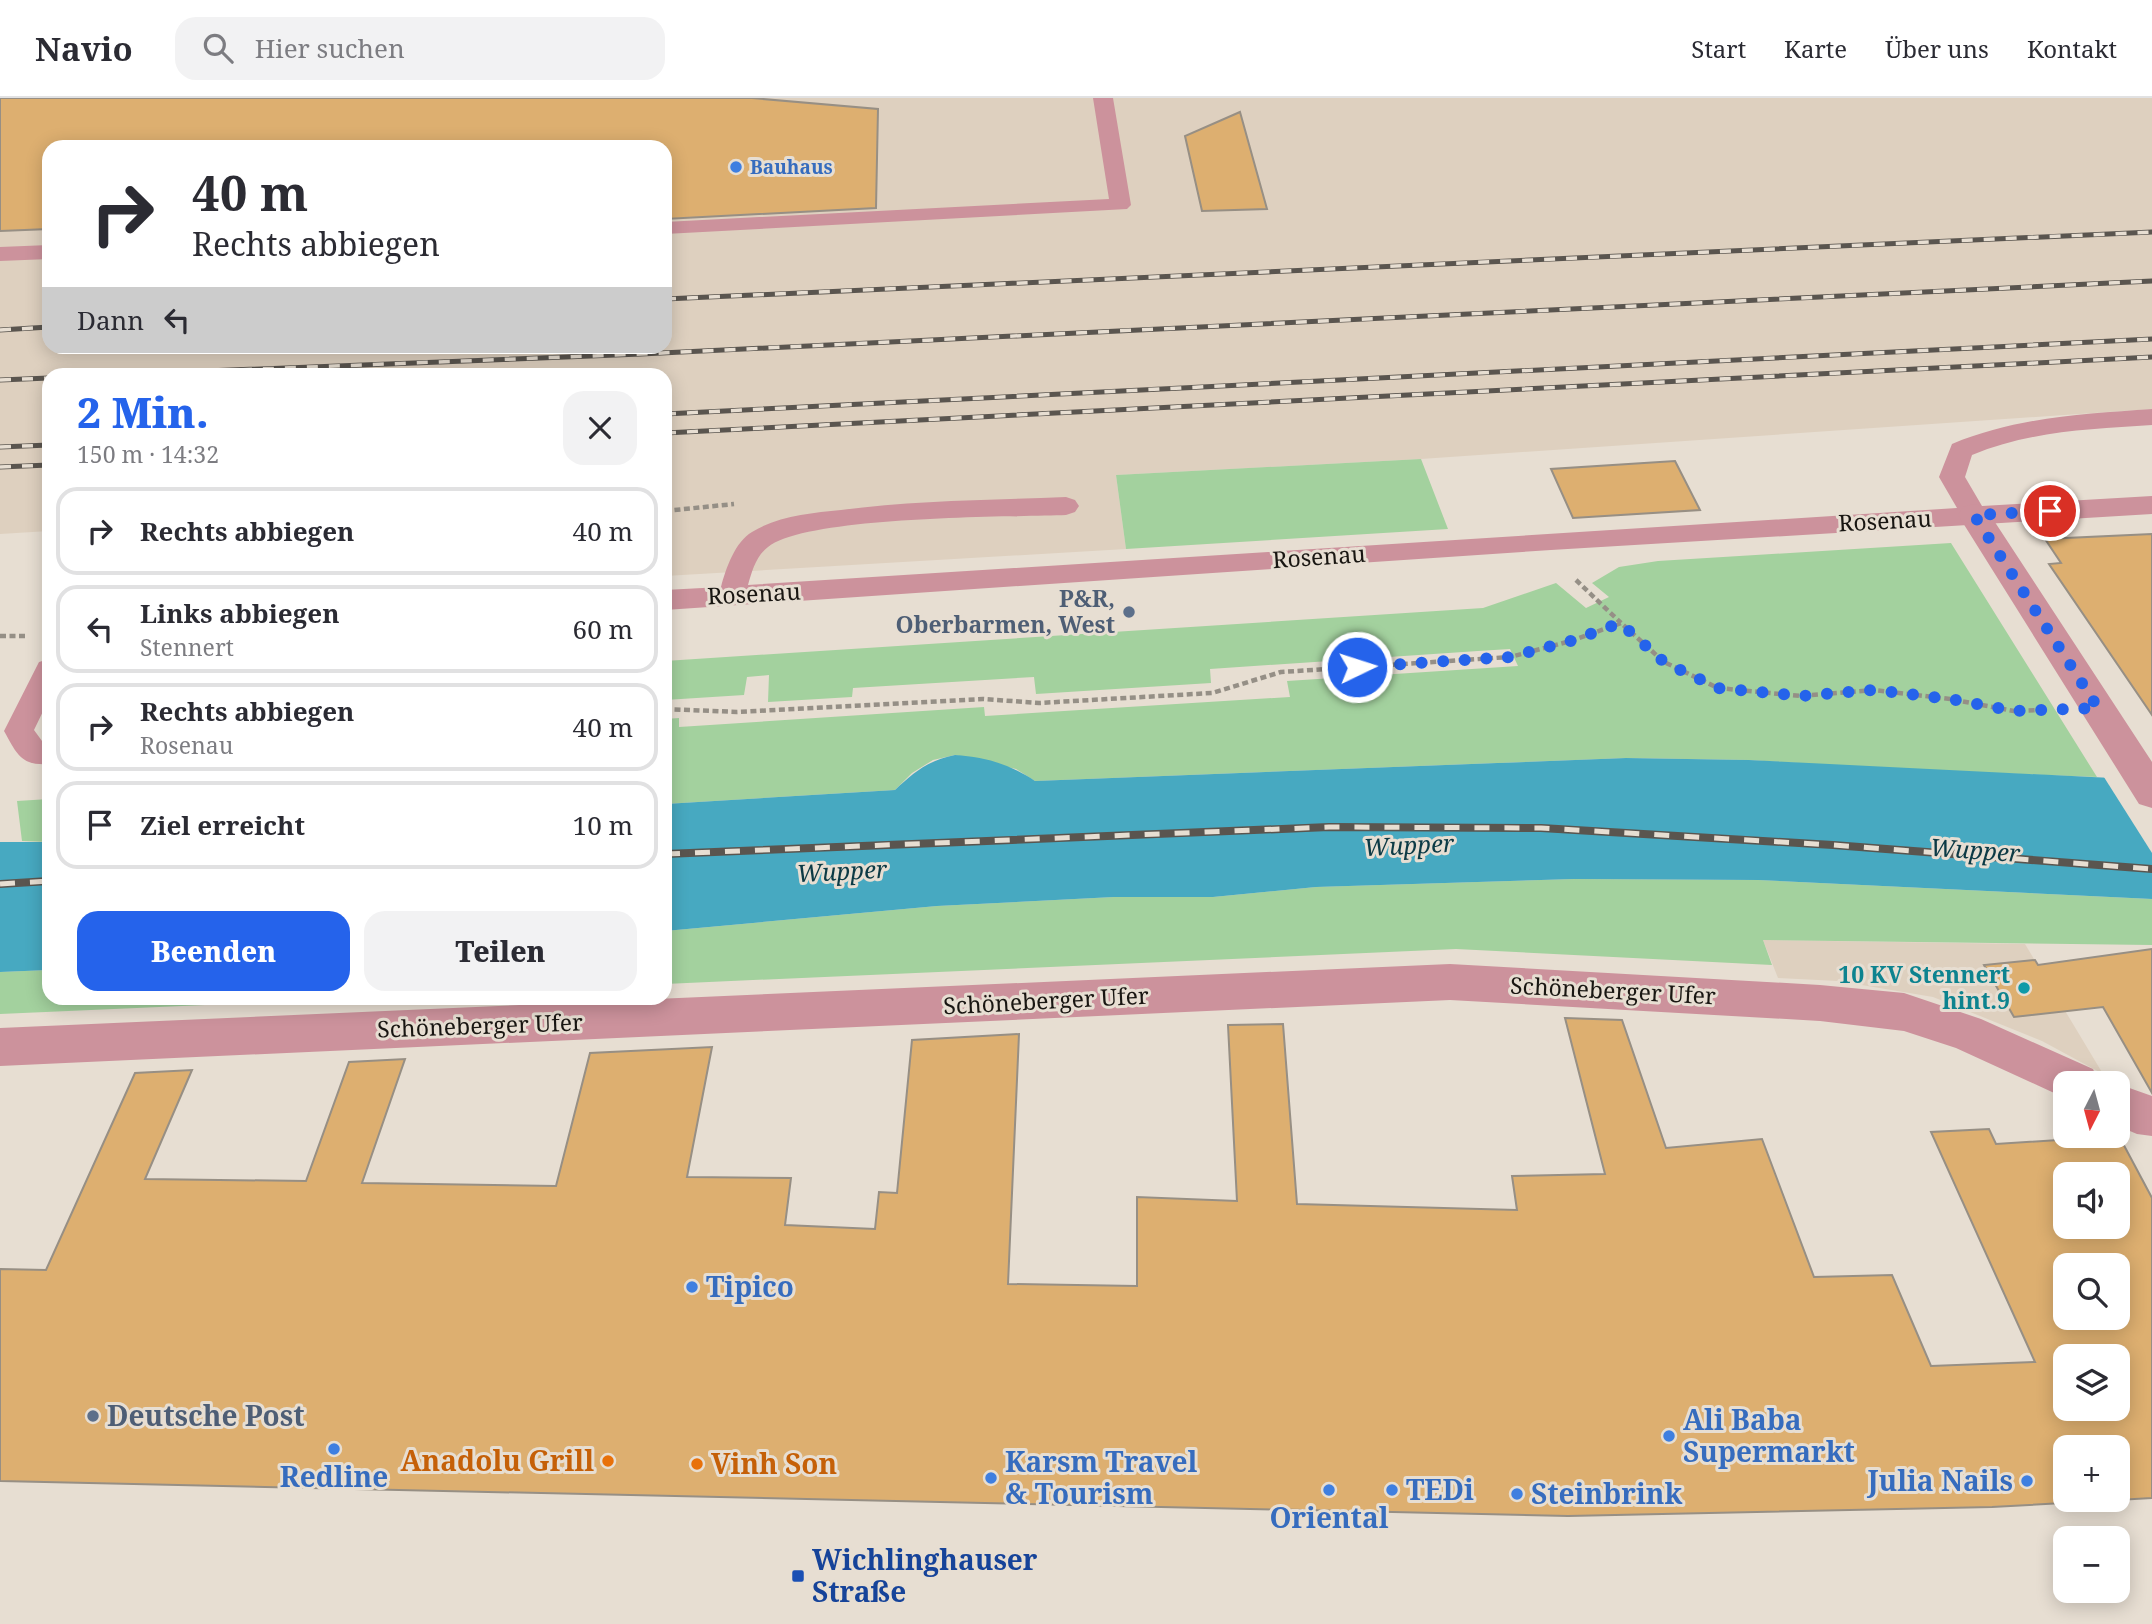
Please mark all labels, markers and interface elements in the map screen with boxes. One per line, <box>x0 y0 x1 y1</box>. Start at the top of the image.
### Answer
search box <box>175 17 665 80</box>
text: Navio <box>35 26 133 71</box>
icon: search <box>199 29 237 67</box>
text: Hier suchen <box>255 30 405 66</box>
text: Start <box>1691 32 1746 65</box>
text: Karte <box>1784 32 1847 65</box>
text: Über uns <box>1885 32 1989 65</box>
text: Kontakt <box>2027 32 2117 65</box>
place label: Bauhaus <box>750 154 833 180</box>
text: 40 m <box>192 159 308 225</box>
marker: Bauhaus <box>728 159 744 175</box>
icon: right <box>77 168 168 259</box>
text: Rechts abbiegen <box>192 222 440 265</box>
icon: left <box>158 301 196 339</box>
text: Dann <box>77 302 144 338</box>
text: 2 Min. <box>77 383 209 440</box>
button: close <box>563 391 637 465</box>
text: 150 m · 14:32 <box>77 438 219 470</box>
pin <box>2020 481 2080 541</box>
icon: arrive <box>2031 492 2069 530</box>
street label: Rosenau <box>1837 502 1933 538</box>
icon: right <box>81 512 119 550</box>
text: Rechts abbiegen <box>140 513 354 549</box>
text: 40 m <box>573 513 633 549</box>
street label: Rosenau <box>1271 537 1367 575</box>
street label: Rosenau <box>706 575 802 611</box>
place label: P&R, Oberbarmen, West <box>895 582 1115 640</box>
text: Links abbiegen <box>140 595 339 631</box>
marker: P&R, Oberbarmen, West <box>1121 604 1137 620</box>
icon: left <box>81 610 119 648</box>
text: 60 m <box>573 611 633 647</box>
position arrow <box>1320 630 1394 704</box>
text: Stennert <box>140 631 234 663</box>
text: Rechts abbiegen <box>140 693 354 729</box>
icon: right <box>81 708 119 746</box>
text: 40 m <box>573 709 633 745</box>
text: Rosenau <box>140 729 233 761</box>
icon: arrive <box>81 806 119 844</box>
text: Ziel erreicht <box>140 807 305 843</box>
text: 10 m <box>573 807 633 843</box>
water label: Wupper <box>1363 826 1456 863</box>
water label: Wupper <box>1929 830 2022 869</box>
water label: Wupper <box>796 852 889 889</box>
button: Beenden <box>77 911 350 991</box>
button: Teilen <box>364 911 637 991</box>
place label: 10 KV Stennert hint.9 <box>1838 958 2010 1016</box>
street label: Schöneberger Ufer <box>1509 969 1717 1011</box>
street label: Schöneberger Ufer <box>942 979 1150 1021</box>
marker: 10 KV Stennert hint.9 <box>2016 980 2032 996</box>
street label: Schöneberger Ufer <box>377 1005 583 1045</box>
north arrow <box>2053 1071 2130 1148</box>
map controls <box>2053 1071 2130 1603</box>
button: sound <box>2053 1162 2130 1239</box>
button: search <box>2053 1253 2130 1330</box>
place label: Tipico <box>706 1267 794 1305</box>
marker: Tipico <box>684 1279 700 1295</box>
button: layers <box>2053 1344 2130 1421</box>
place label: Deutsche Post <box>107 1396 305 1434</box>
place label: Ali Baba Supermarkt <box>1683 1400 1855 1470</box>
marker: Deutsche Post <box>85 1408 101 1424</box>
marker: Ali Baba Supermarkt <box>1661 1428 1677 1444</box>
button: + <box>2053 1435 2130 1512</box>
marker: Redline <box>326 1441 342 1457</box>
place label: Anadolu Grill <box>400 1441 594 1479</box>
place label: Karsm Travel & Tourism <box>1005 1442 1198 1512</box>
place label: Vinh Son <box>711 1444 837 1482</box>
marker: Anadolu Grill <box>600 1453 616 1469</box>
marker: Vinh Son <box>689 1456 705 1472</box>
place label: Redline <box>280 1457 388 1495</box>
place label: Julia Nails <box>1866 1461 2013 1499</box>
marker: Karsm Travel & Tourism <box>983 1470 999 1486</box>
place label: TEDi <box>1406 1470 1474 1508</box>
marker: Julia Nails <box>2019 1473 2035 1489</box>
place label: Steinbrink <box>1531 1474 1682 1512</box>
marker: Oriental <box>1321 1482 1337 1498</box>
marker: TEDi <box>1384 1482 1400 1498</box>
marker: Steinbrink <box>1509 1486 1525 1502</box>
place label: Oriental <box>1269 1498 1389 1536</box>
button: − <box>2053 1526 2130 1603</box>
place label: Wichlinghauser Straße <box>812 1540 1038 1610</box>
marker: Wichlinghauser Straße <box>790 1568 806 1584</box>

